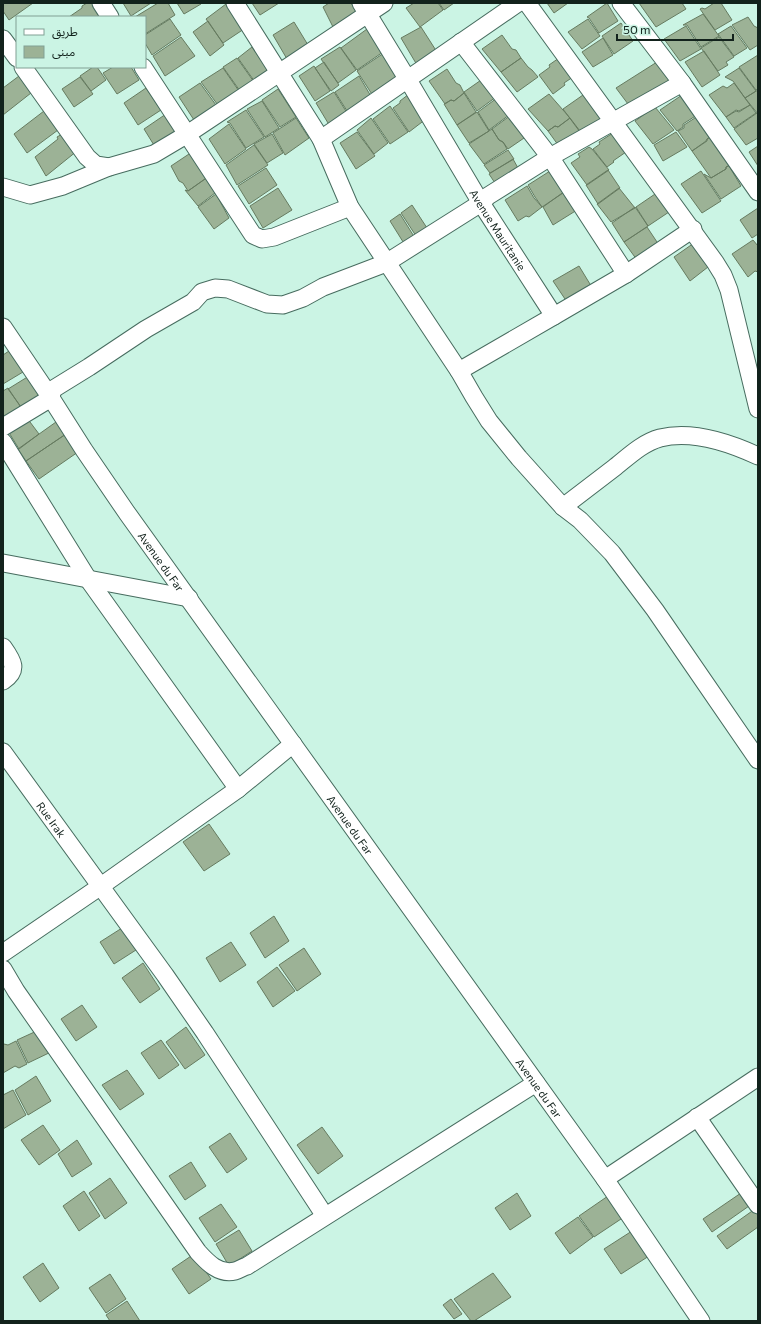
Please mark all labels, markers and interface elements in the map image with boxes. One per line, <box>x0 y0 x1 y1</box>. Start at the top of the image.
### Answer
legend <box>16 16 146 68</box>
scale bar <box>617 16 733 42</box>
text: 50 m <box>623 22 651 36</box>
text: طريق <box>52 24 78 40</box>
text: مبنى <box>52 44 75 59</box>
street label: Avenue Mauritanie <box>468 187 529 273</box>
street label: Avenue du Far <box>136 529 188 594</box>
street label: Avenue du Far <box>325 792 377 857</box>
street label: Rue Irak <box>35 799 69 839</box>
street label: Avenue du Far <box>514 1056 565 1120</box>

